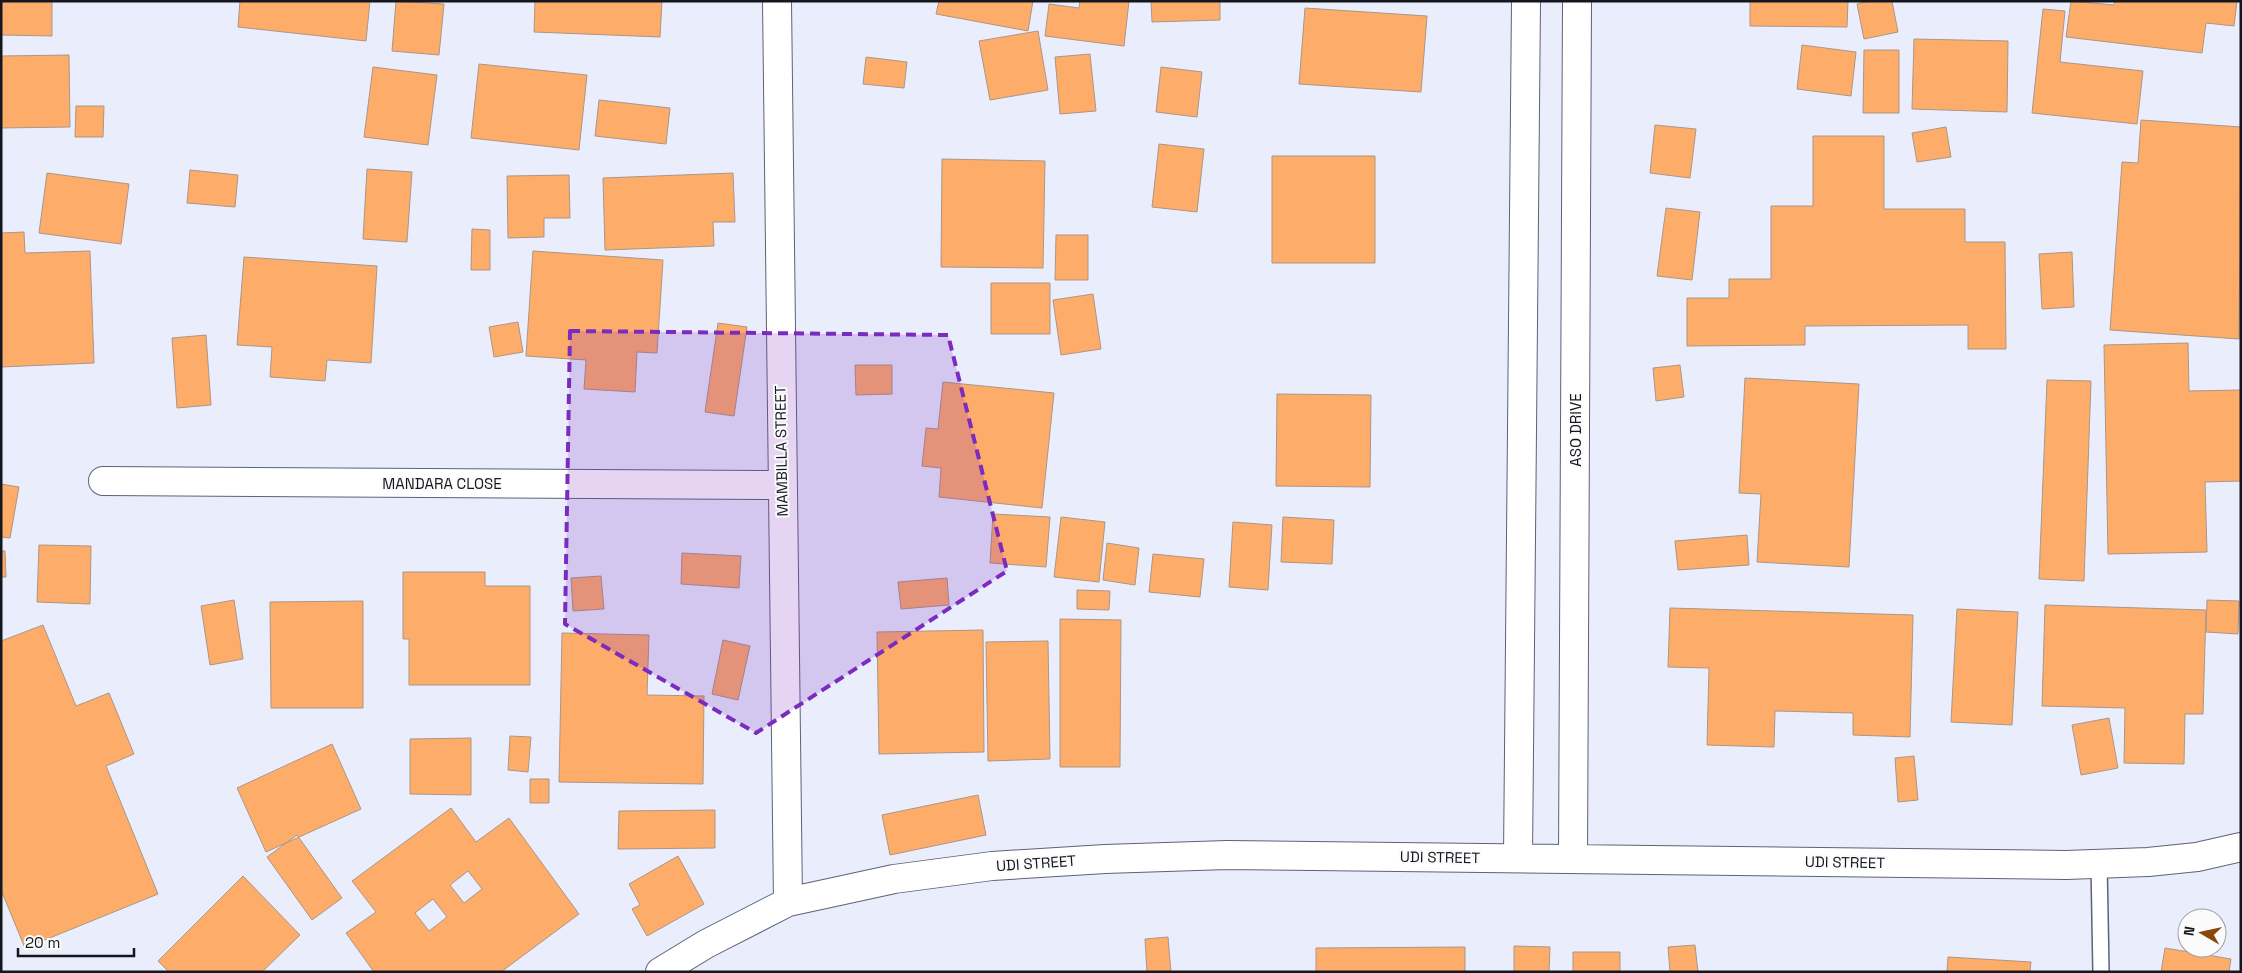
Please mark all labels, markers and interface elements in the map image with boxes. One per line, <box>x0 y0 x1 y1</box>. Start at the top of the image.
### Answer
street label: MAMBILLA STREET <box>770 385 792 517</box>
street label: ASO DRIVE <box>1566 393 1585 467</box>
street label: MANDARA CLOSE <box>382 474 502 493</box>
street label: UDI STREET <box>1400 847 1480 867</box>
street label: UDI STREET <box>995 851 1077 875</box>
street label: UDI STREET <box>1805 852 1885 872</box>
north arrow <box>2177 908 2227 958</box>
text: N <box>2180 925 2199 937</box>
scale bar <box>18 926 134 958</box>
text: 20 m <box>25 933 60 952</box>

